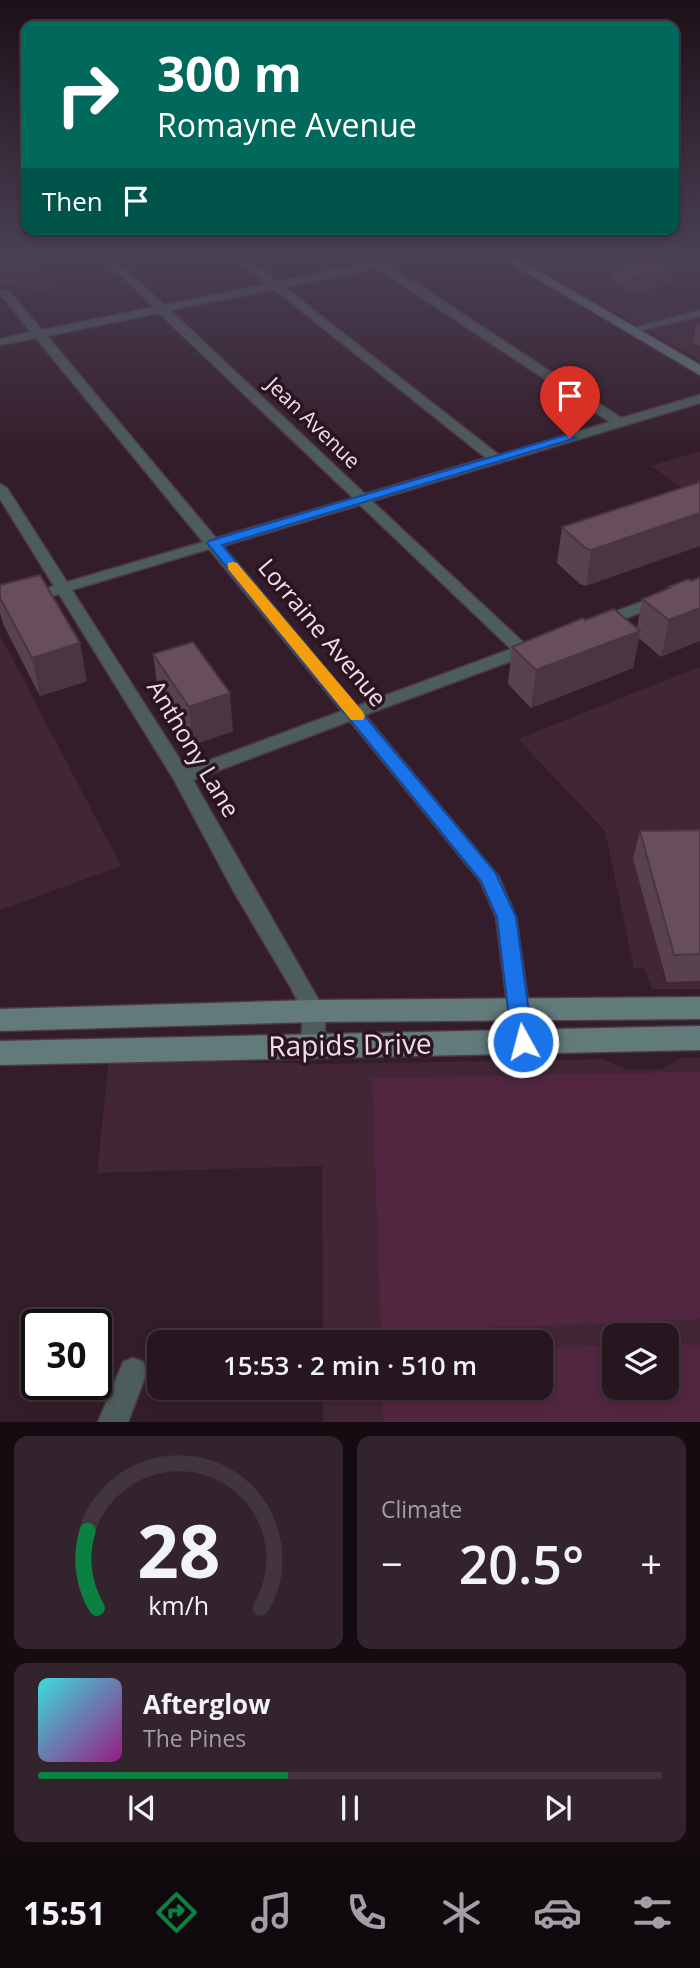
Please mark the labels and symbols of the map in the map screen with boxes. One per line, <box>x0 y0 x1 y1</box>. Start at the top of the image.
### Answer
pin <box>540 366 600 438</box>
street label: Jean Avenue <box>259 369 367 474</box>
street label: Lorraine Avenue <box>251 551 395 713</box>
street label: Anthony Lane <box>140 673 248 823</box>
position arrow <box>486 1005 560 1079</box>
street label: Rapids Drive <box>268 1024 432 1064</box>
speed limit sign: 30 <box>21 1309 112 1400</box>

